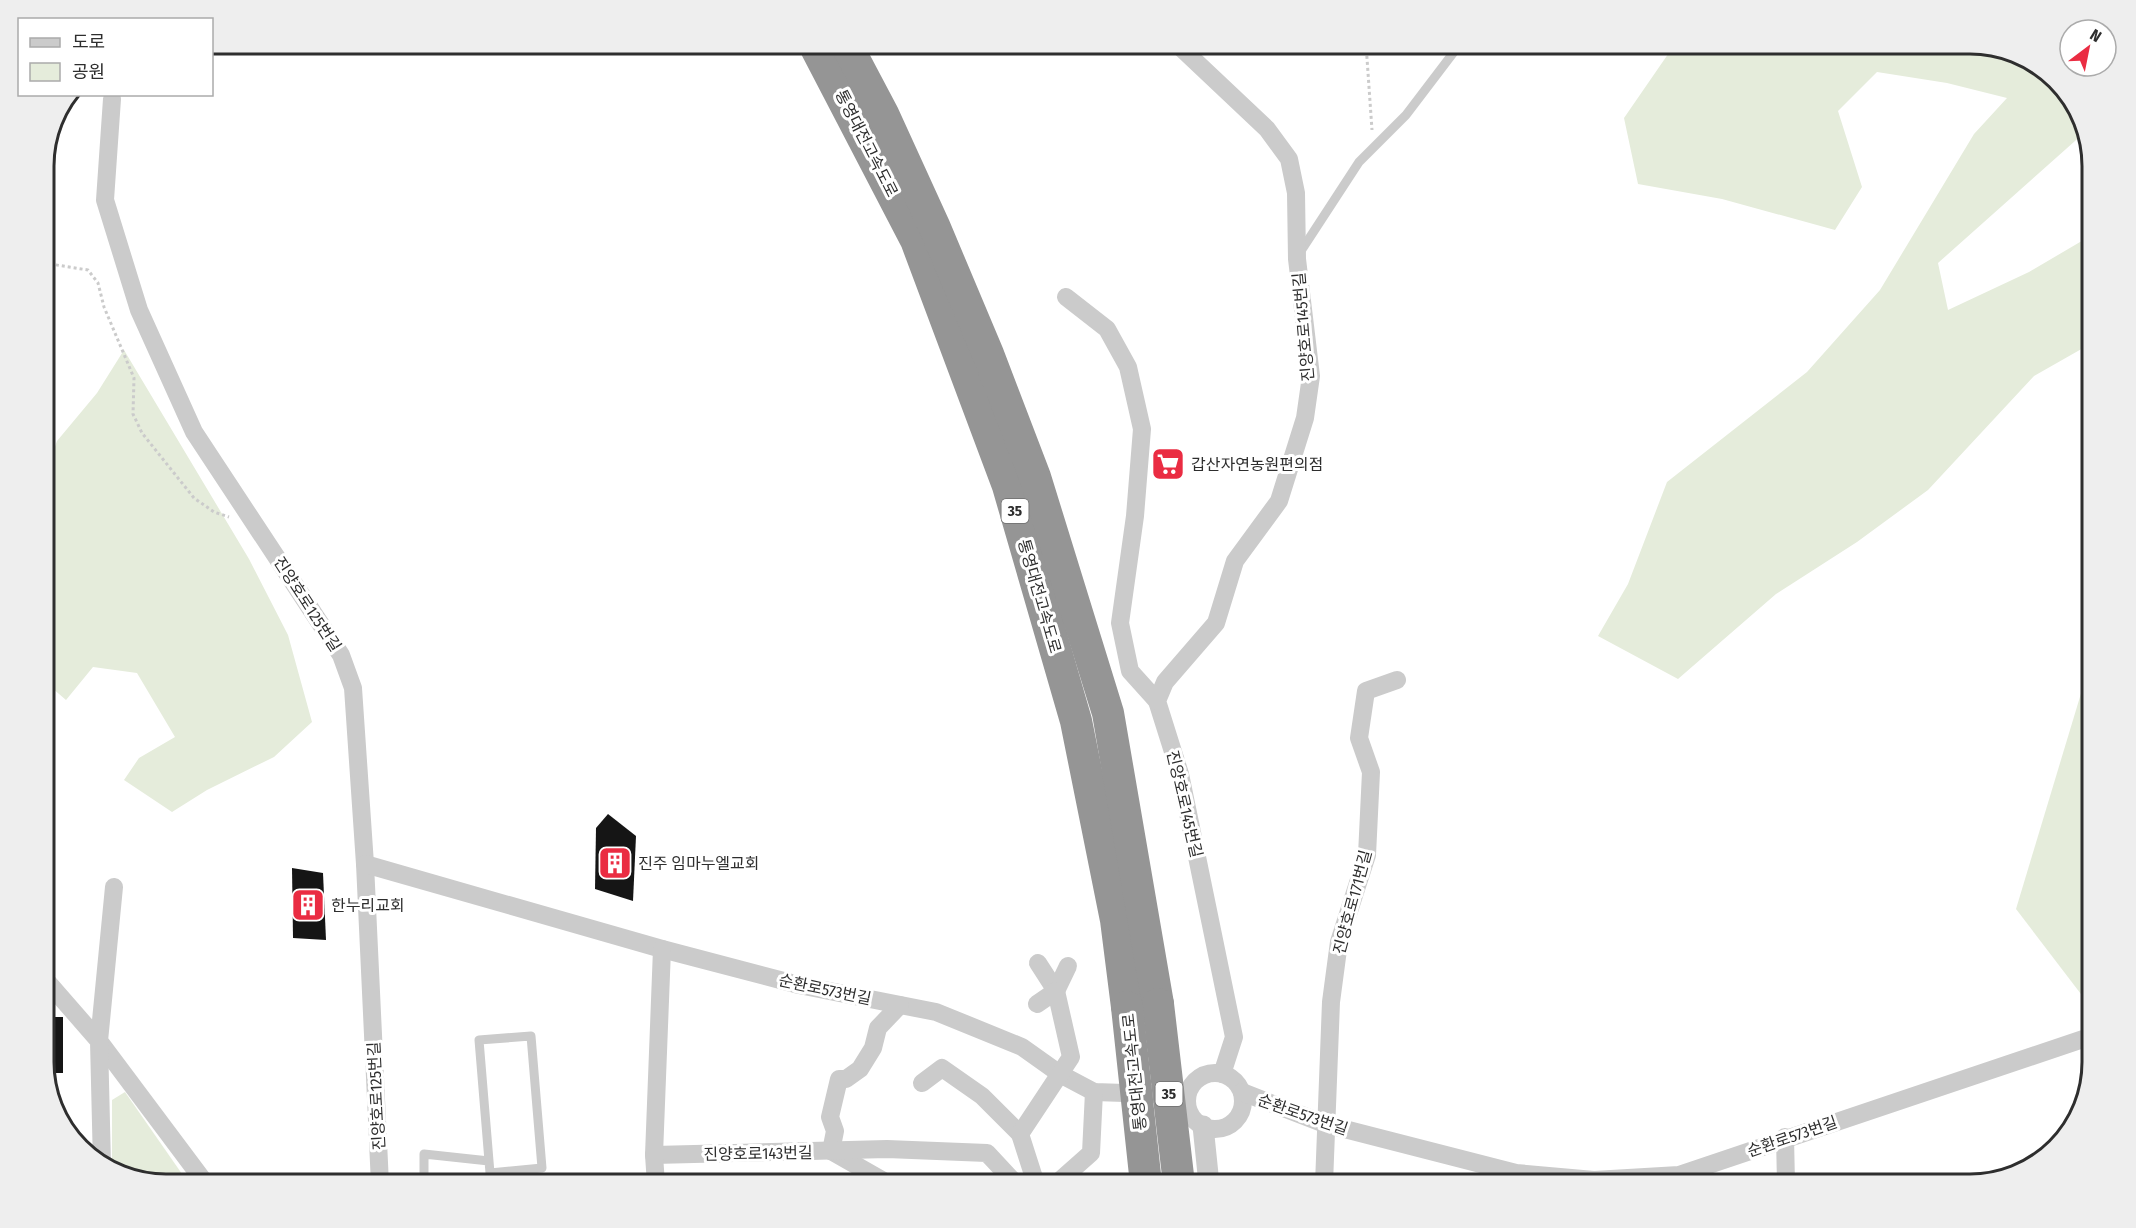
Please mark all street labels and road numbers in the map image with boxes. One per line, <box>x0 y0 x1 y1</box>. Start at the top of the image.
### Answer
street label: 통영대전고속도로 <box>831 86 902 200</box>
street label: 진양호로145번길 <box>1289 272 1318 382</box>
road number: 35 <box>1002 499 1028 523</box>
street label: 통영대전고속도로 <box>1014 537 1065 656</box>
street label: 진양호로125번길 <box>270 553 345 655</box>
street label: 진양호로145번길 <box>1163 749 1206 860</box>
street label: 진양호로171번길 <box>1329 848 1376 956</box>
street label: 순환로573번길 <box>777 970 873 1009</box>
street label: 통영대전고속도로 <box>1119 1012 1150 1132</box>
street label: 진양호로125번길 <box>364 1041 389 1151</box>
road number: 35 <box>1156 1082 1182 1106</box>
street label: 순환로573번길 <box>1255 1090 1350 1139</box>
street label: 순환로573번길 <box>1745 1112 1840 1161</box>
street label: 진양호로143번길 <box>703 1143 813 1164</box>

